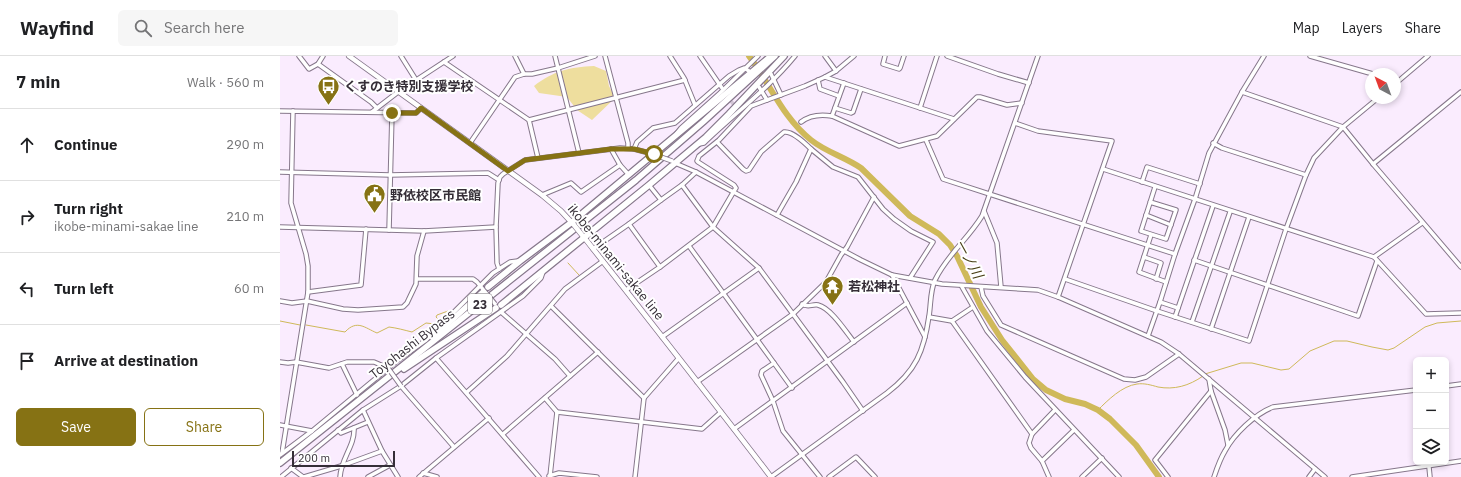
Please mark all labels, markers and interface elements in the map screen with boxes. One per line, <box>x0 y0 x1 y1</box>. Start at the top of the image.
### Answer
search box <box>118 10 398 46</box>
text: Wayfind <box>20 16 94 40</box>
icon: search <box>132 17 154 39</box>
text: Search here <box>164 18 244 37</box>
text: Map <box>1293 19 1320 37</box>
text: Layers <box>1342 19 1383 37</box>
text: Share <box>1405 19 1441 37</box>
north arrow <box>1365 68 1401 104</box>
text: 7 min <box>16 71 60 93</box>
bus stop icon: くすのき特別支援学校 <box>316 73 342 106</box>
text: Walk · 560 m <box>187 74 264 91</box>
place label: くすのき特別支援学校 <box>344 78 474 95</box>
route end <box>383 104 401 122</box>
icon: ahead <box>16 134 38 156</box>
text: Continue <box>54 135 118 154</box>
text: 290 m <box>226 136 264 153</box>
route start <box>645 145 663 163</box>
public building icon: 野依校区市民館 <box>361 182 387 215</box>
place label: 野依校区市民館 <box>390 187 481 204</box>
text: Turn right <box>54 199 123 218</box>
street label: ikobe-minami-sakae line <box>564 201 668 323</box>
icon: right <box>16 206 38 228</box>
text: 210 m <box>226 208 264 225</box>
text: ikobe-minami-sakae line <box>54 218 198 235</box>
water label: 一ノ川 <box>951 236 988 283</box>
temple icon: 若松神社 <box>819 273 845 306</box>
icon: left <box>16 278 38 300</box>
place label: 若松神社 <box>848 278 900 295</box>
text: Turn left <box>54 279 114 298</box>
text: 60 m <box>234 280 264 297</box>
road number: 23 <box>468 294 492 314</box>
street label: Toyohashi Bypass <box>366 305 458 383</box>
icon: arrive <box>16 350 38 372</box>
text: Arrive at destination <box>54 351 198 370</box>
map controls <box>1413 357 1449 465</box>
button: + <box>1413 357 1449 393</box>
button: − <box>1413 393 1449 429</box>
button: Save <box>16 408 136 446</box>
button: Share <box>144 408 264 446</box>
button: layers <box>1413 429 1449 465</box>
scale bar <box>292 449 395 468</box>
text: 200 m <box>298 451 330 465</box>

